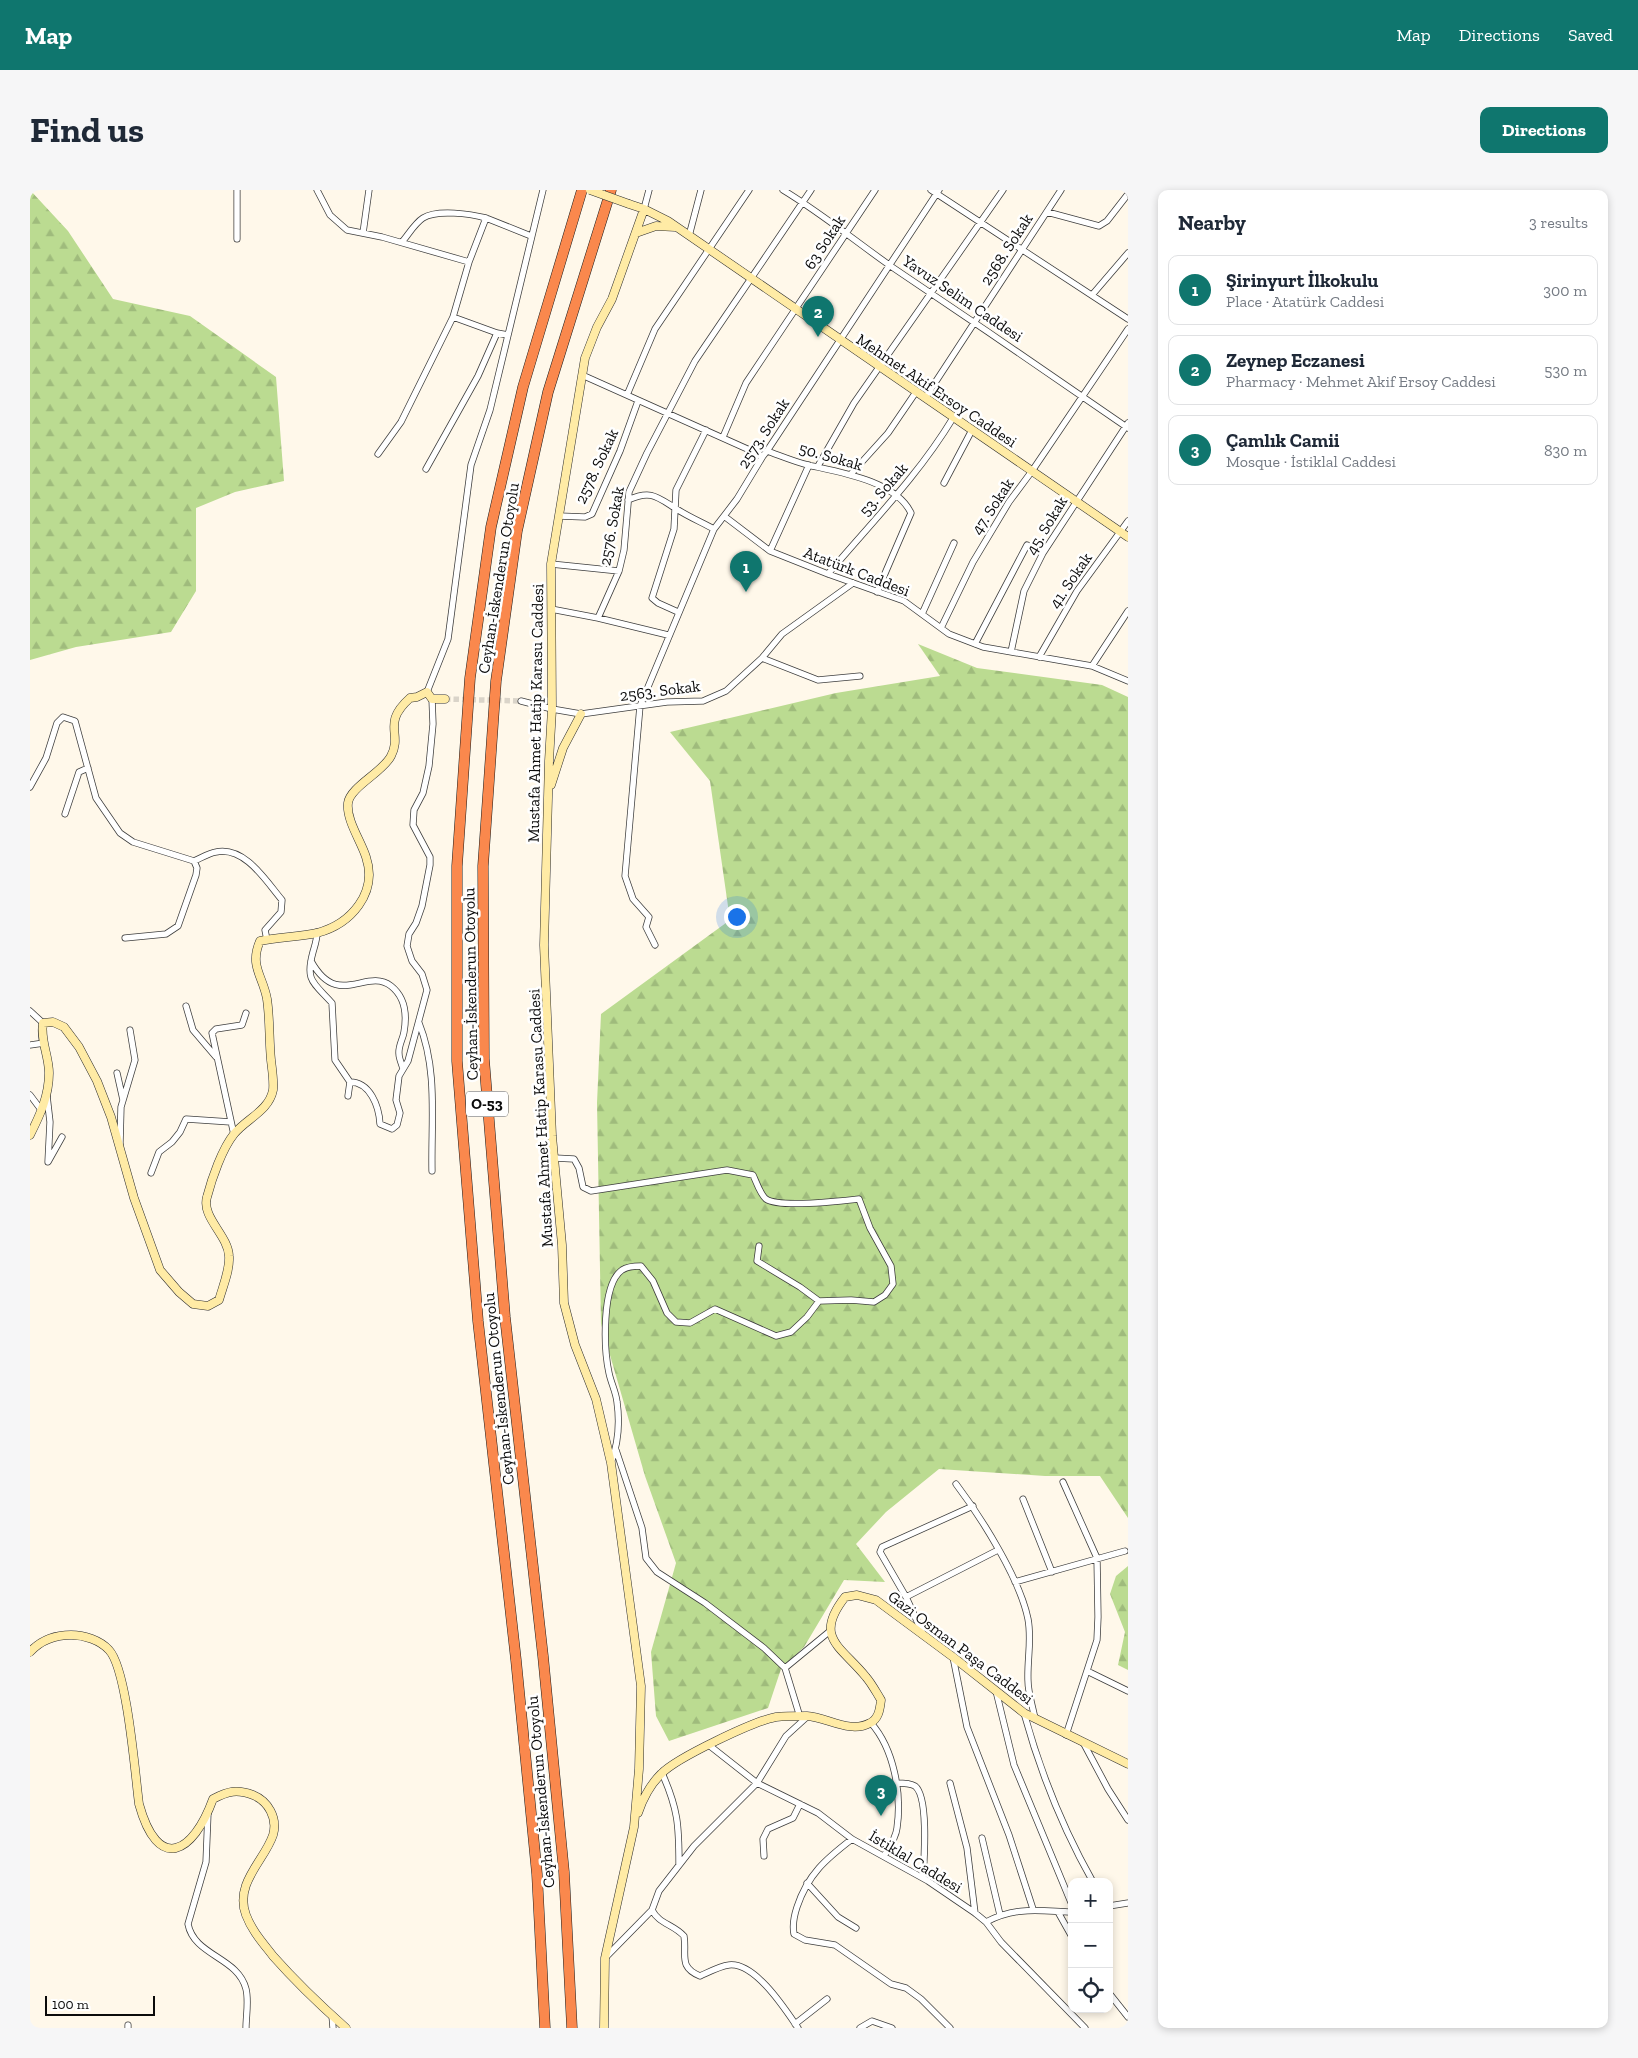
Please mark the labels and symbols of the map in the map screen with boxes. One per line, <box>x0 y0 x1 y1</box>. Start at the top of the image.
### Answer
street label: 2568. Sokak <box>976 209 1037 289</box>
street label: 63 Sokak <box>800 211 849 273</box>
street label: Yavuz Selim Caddesi <box>898 251 1027 346</box>
pin: 2 <box>802 296 834 337</box>
street label: Mehmet Akif Ersoy Caddesi <box>853 329 1021 452</box>
street label: 2573. Sokak <box>734 394 794 472</box>
street label: 2578. Sokak <box>571 425 622 507</box>
street label: 50. Sokak <box>797 438 866 475</box>
street label: 53. Sokak <box>855 458 912 520</box>
street label: 47. Sokak <box>967 474 1018 538</box>
street label: Ceyhan-İskenderun Otoyolu <box>474 481 523 675</box>
street label: 2576. Sokak <box>595 484 628 567</box>
street label: 45. Sokak <box>1022 492 1072 558</box>
street label: Atatürk Caddesi <box>801 543 913 601</box>
street label: 41. Sokak <box>1045 548 1096 612</box>
pin: 1 <box>730 551 762 592</box>
street label: Mustafa Ahmet Hatip Karasu Caddesi <box>524 583 547 843</box>
street label: 2563. Sokak <box>619 676 702 705</box>
street label: Ceyhan-İskenderun Otoyolu <box>459 887 482 1081</box>
your location <box>724 904 750 930</box>
street label: Mustafa Ahmet Hatip Karasu Caddesi <box>524 988 557 1248</box>
road number: O-53 <box>466 1092 508 1116</box>
street label: Ceyhan-İskenderun Otoyolu <box>479 1292 518 1486</box>
street label: Gazi Osman Paşa Caddesi <box>884 1587 1038 1709</box>
street label: Ceyhan-İskenderun Otoyolu <box>523 1695 558 1889</box>
pin: 3 <box>865 1775 897 1816</box>
street label: İstiklal Caddesi <box>866 1826 966 1897</box>
scale bar <box>45 1993 155 2016</box>

